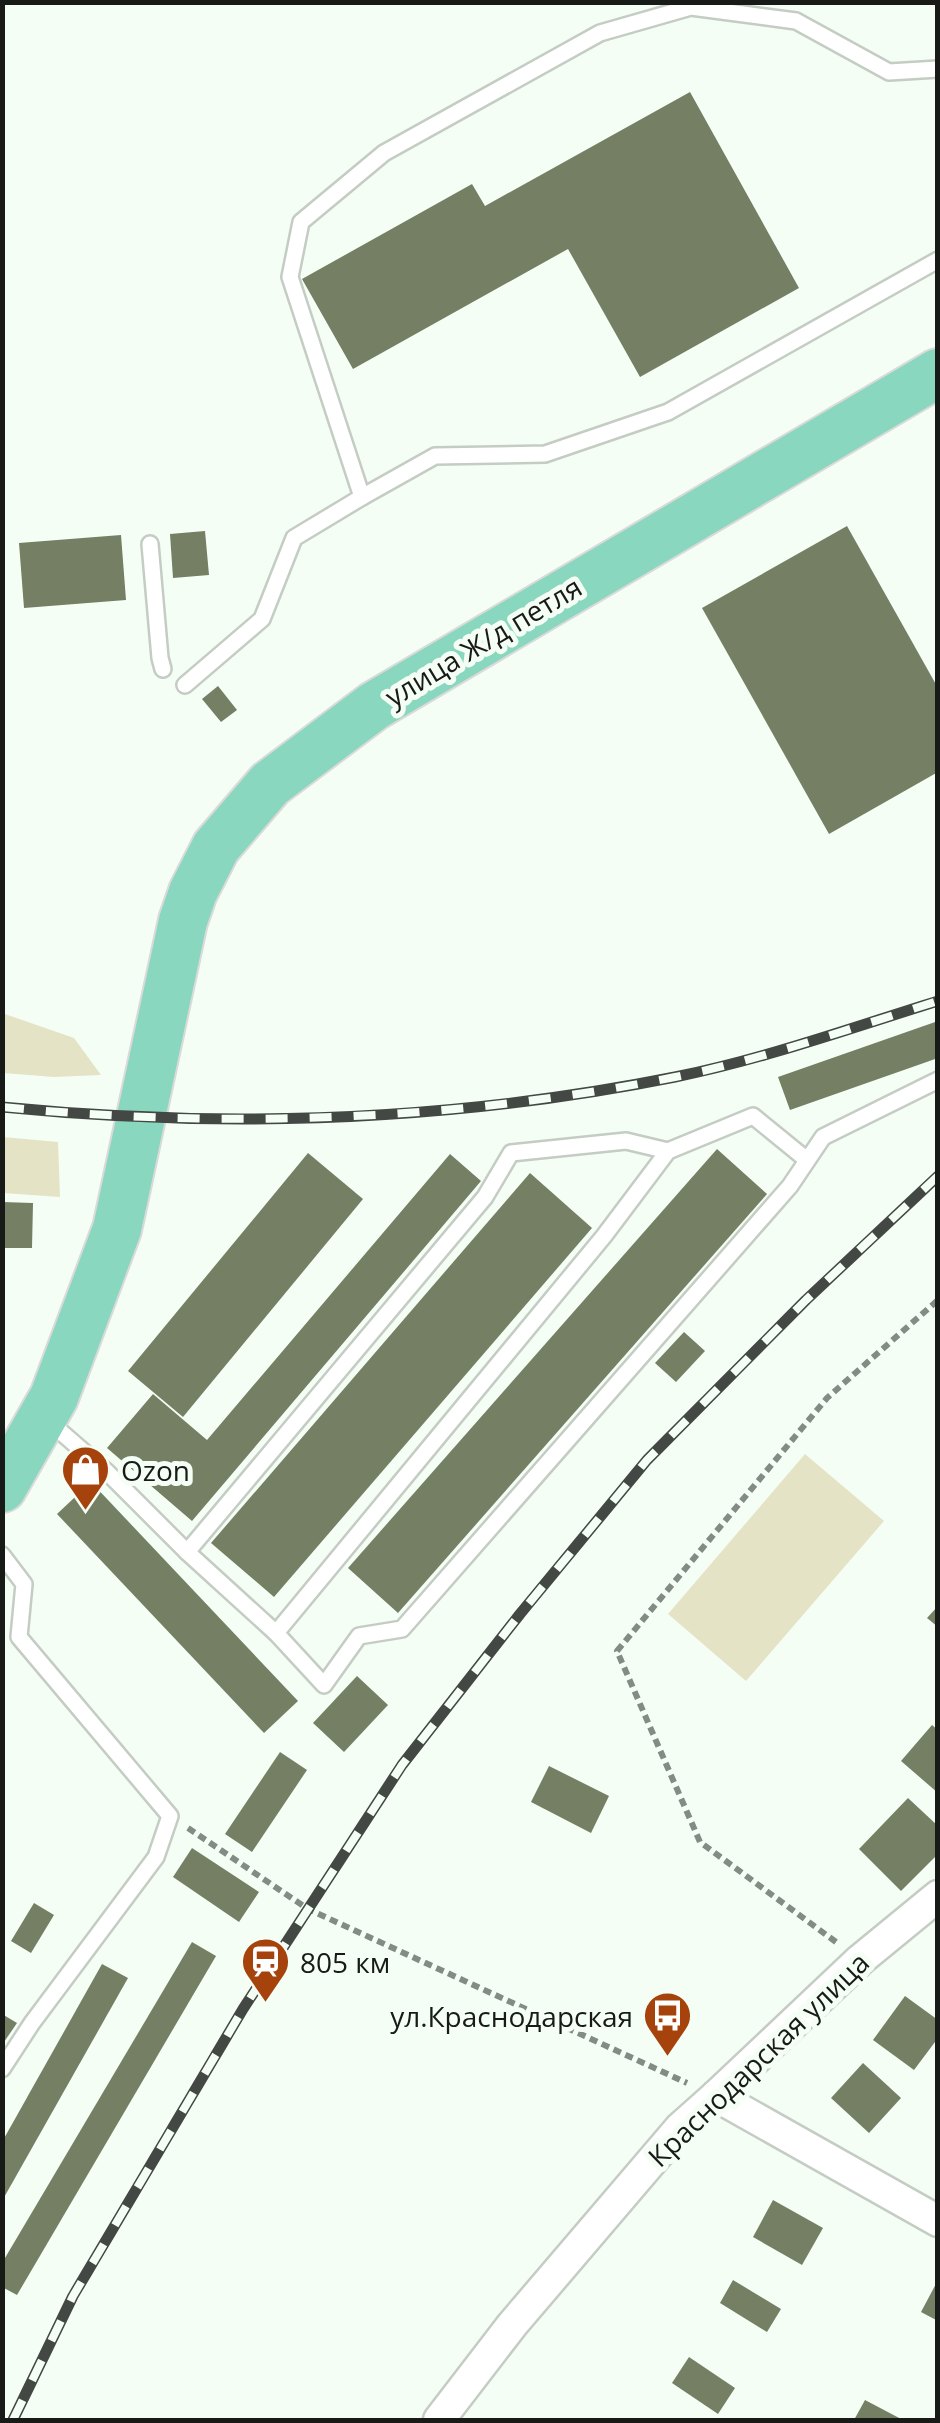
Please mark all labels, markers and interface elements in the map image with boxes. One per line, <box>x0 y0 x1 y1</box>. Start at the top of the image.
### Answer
street label: улица Ж/д петля <box>378 567 588 715</box>
shop icon: Ozon <box>60 1444 112 1512</box>
place label: Ozon <box>121 1451 190 1489</box>
station icon: 805 км <box>239 1936 291 2004</box>
place label: 805 км <box>300 1943 390 1981</box>
street label: Краснодарская улица <box>639 1943 877 2175</box>
bus stop icon: ул.Краснодарская <box>642 1990 694 2058</box>
place label: ул.Краснодарская <box>390 1997 633 2035</box>

